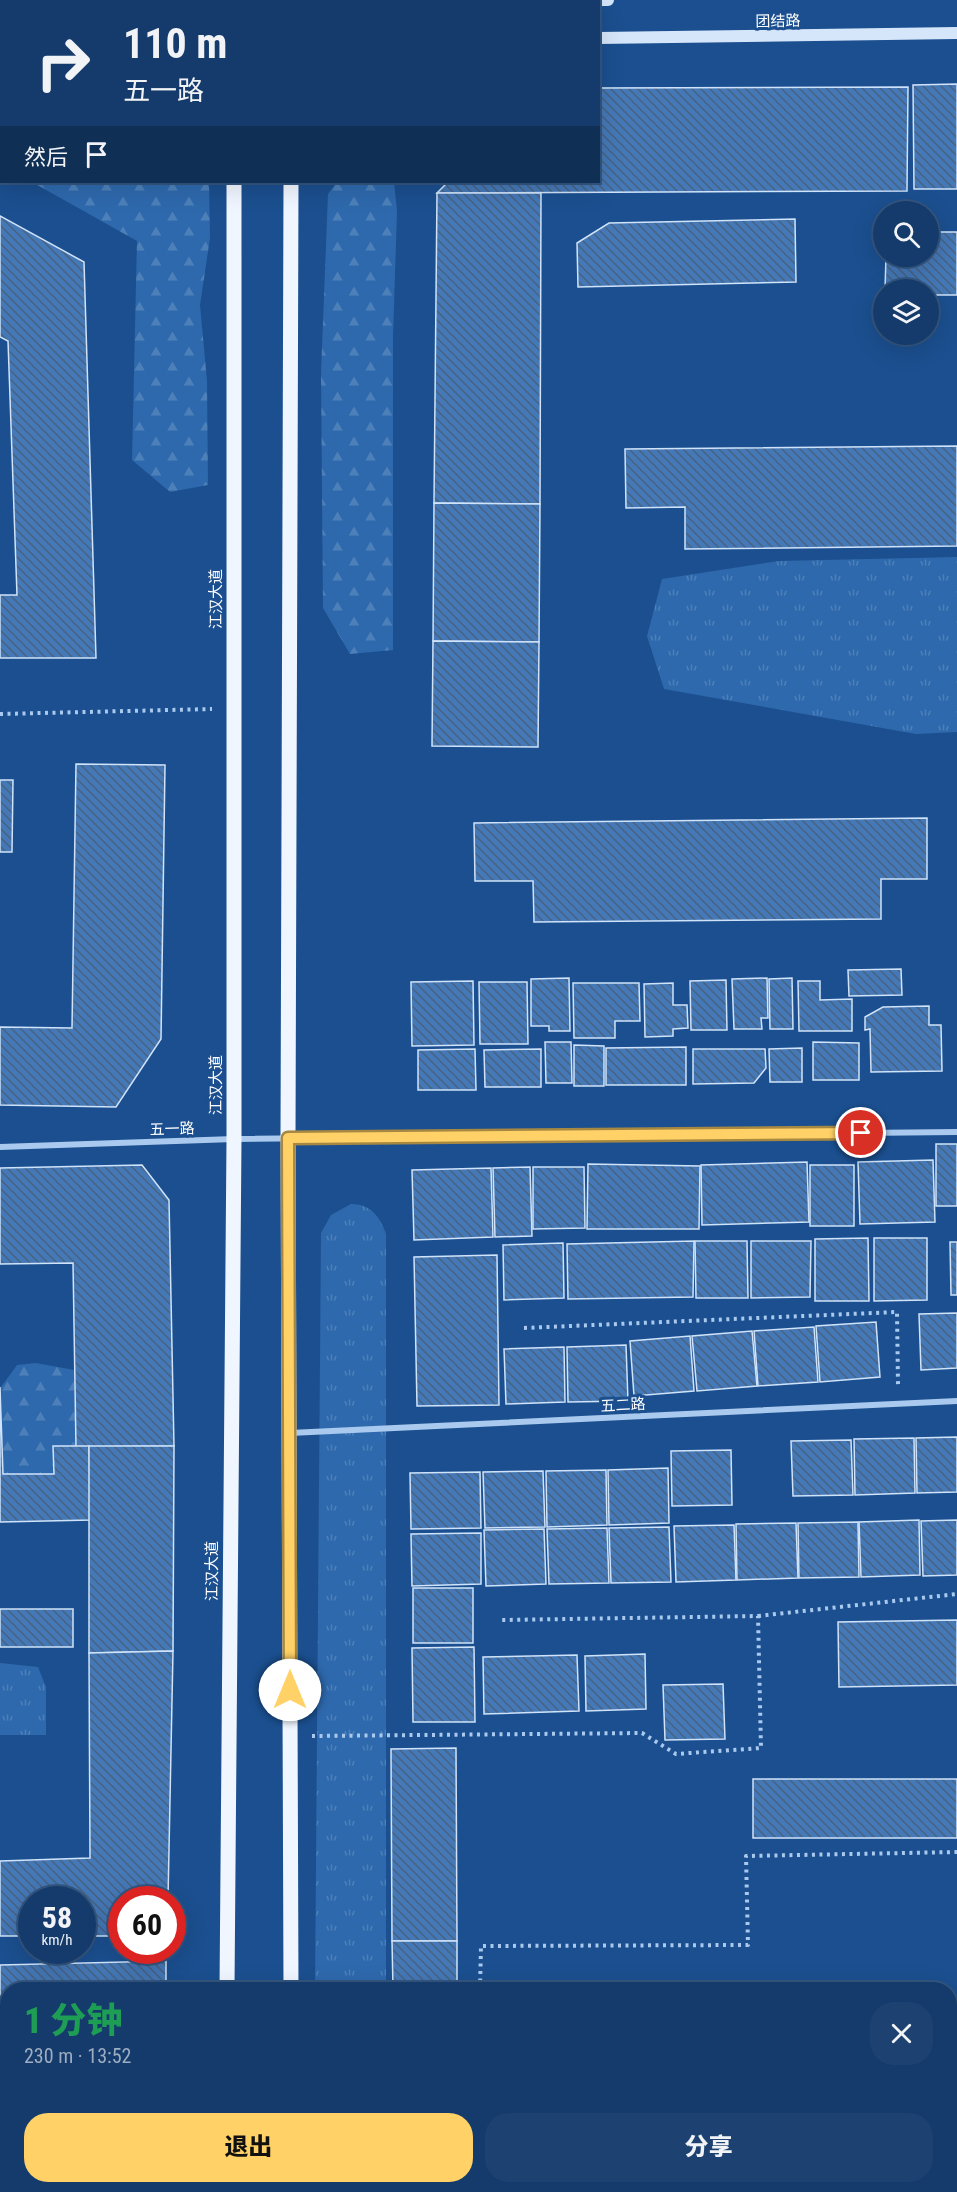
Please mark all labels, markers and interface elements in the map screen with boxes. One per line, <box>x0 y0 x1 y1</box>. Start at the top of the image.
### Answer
street label: 团结路 <box>755 12 801 30</box>
text: 110 m <box>123 19 228 68</box>
icon: right <box>24 24 102 102</box>
text: 五一路 <box>123 75 204 107</box>
icon: arrive <box>80 138 113 171</box>
text: 然后 <box>24 145 68 170</box>
map controls <box>873 201 939 345</box>
button: search <box>873 201 939 267</box>
button: layers <box>873 279 939 345</box>
street label: 江汉大道 <box>207 569 225 629</box>
street label: 江汉大道 <box>207 1055 225 1115</box>
pin <box>835 1107 886 1158</box>
icon: arrive <box>844 1116 877 1149</box>
street label: 五一路 <box>149 1119 195 1139</box>
street label: 五二路 <box>600 1395 646 1415</box>
street label: 江汉大道 <box>203 1541 221 1601</box>
position arrow <box>258 1658 322 1722</box>
speed limit sign: 60 <box>108 1886 186 1964</box>
text: 58 <box>42 1900 72 1935</box>
text: km/h <box>42 1931 72 1949</box>
text: 1 分钟 <box>24 2000 123 2042</box>
button: close <box>870 2002 933 2065</box>
text: 230 m · 13:52 <box>24 2044 131 2068</box>
button: 退出 <box>24 2113 473 2182</box>
button: 分享 <box>485 2113 933 2182</box>

